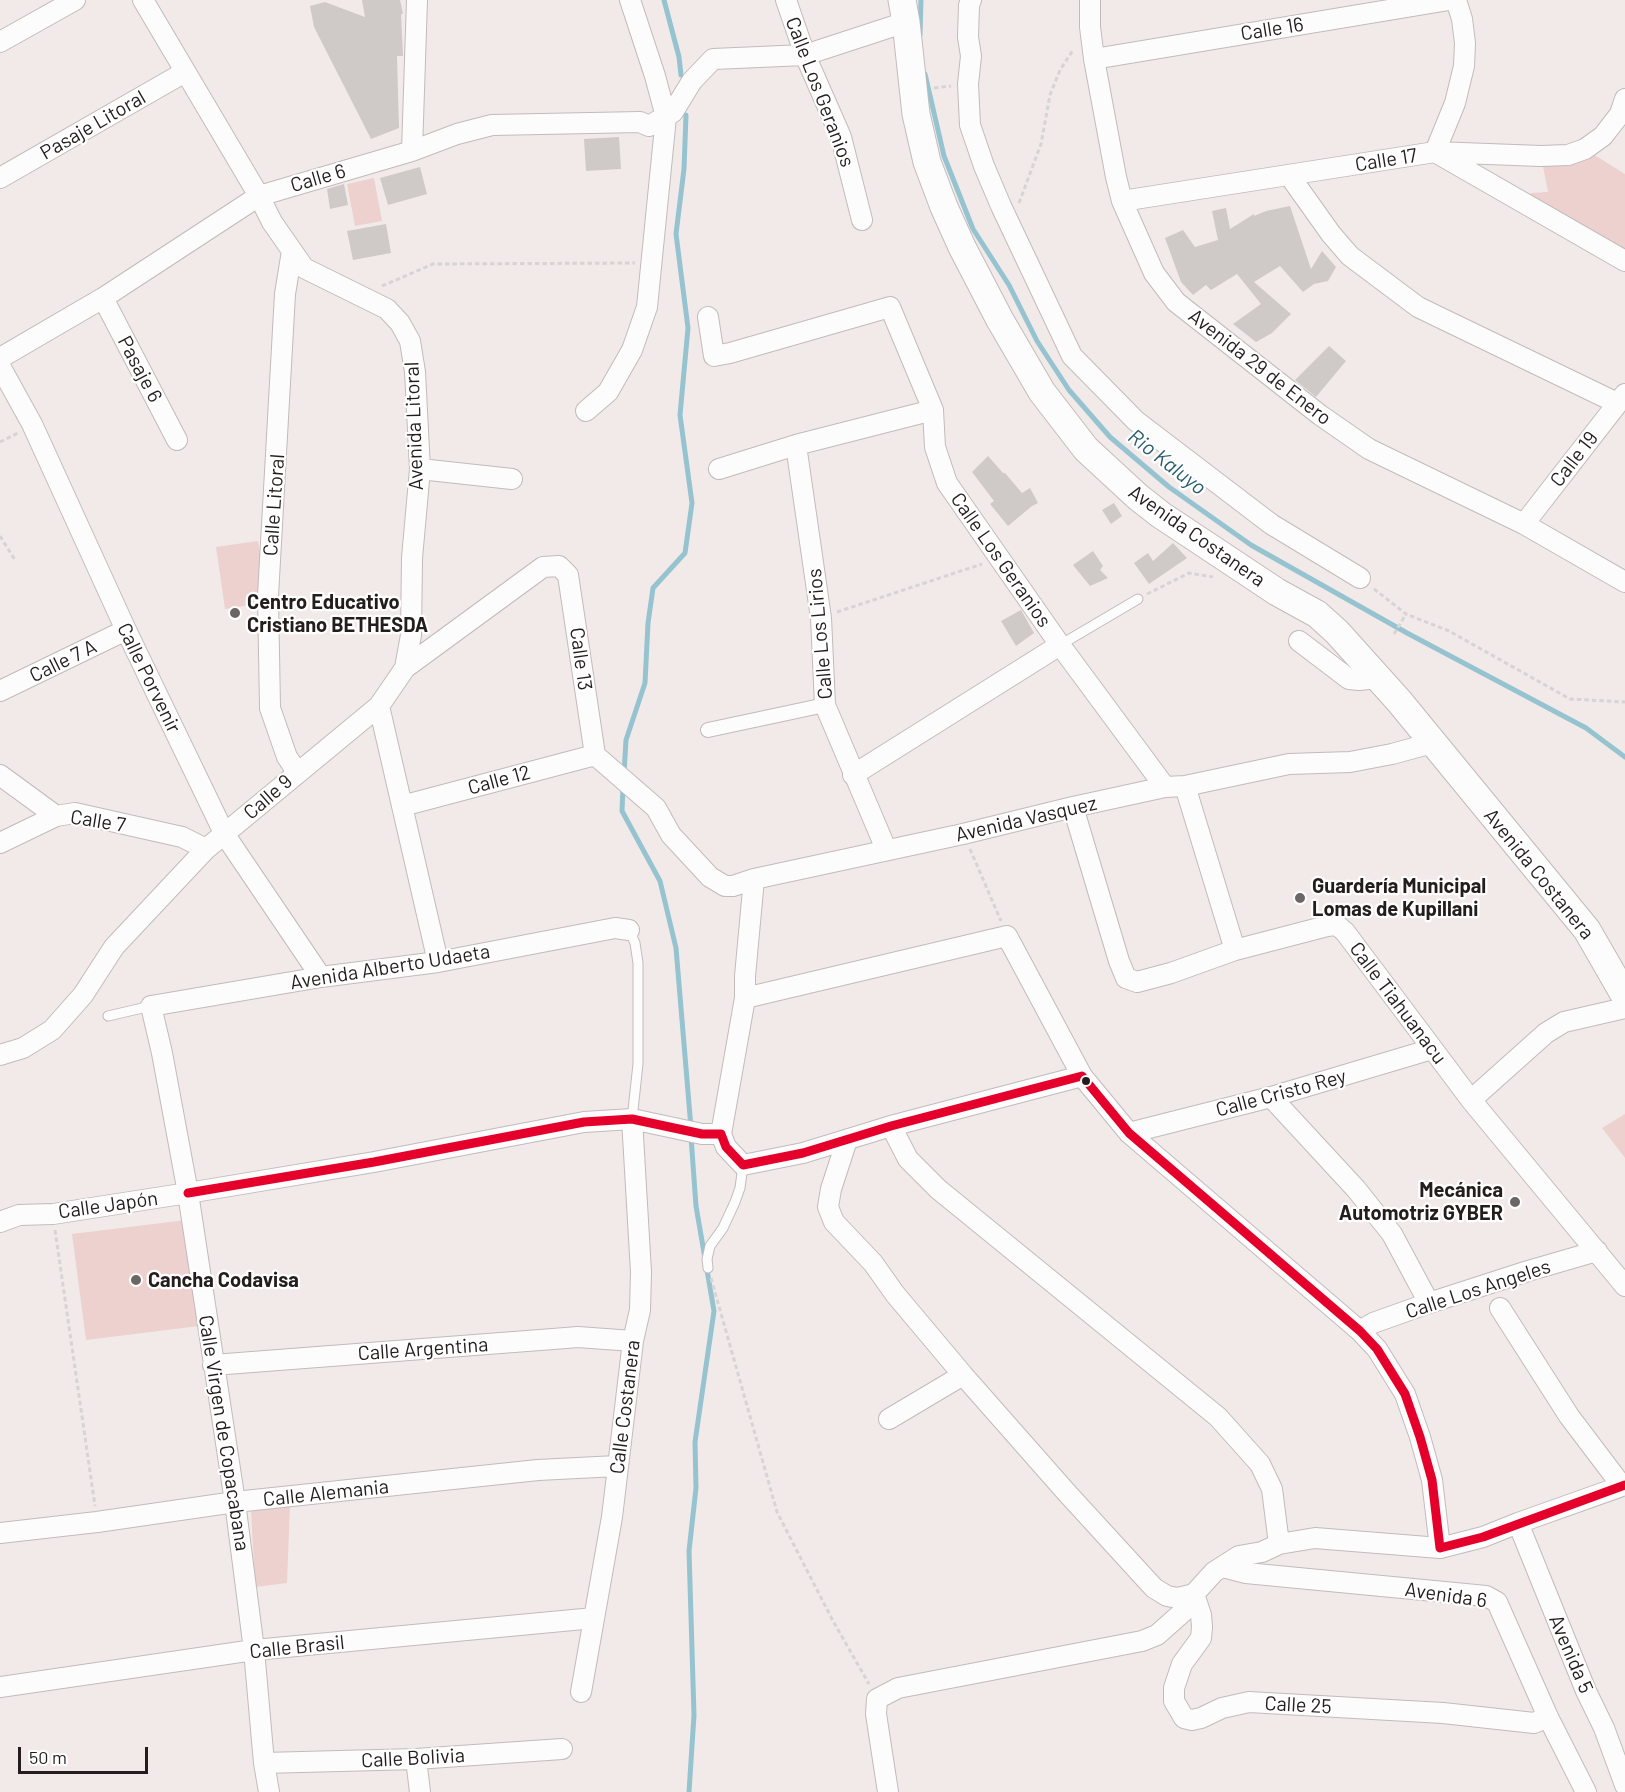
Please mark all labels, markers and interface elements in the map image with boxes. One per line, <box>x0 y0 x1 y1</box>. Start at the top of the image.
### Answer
street label: Calle 16 <box>1239 12 1305 46</box>
street label: Calle Los Geranios <box>780 14 860 170</box>
street label: Pasaje Litoral <box>36 85 150 165</box>
street label: Calle 17 <box>1353 143 1419 177</box>
street label: Calle 6 <box>288 159 348 197</box>
street label: Avenida 29 de Enero <box>1184 304 1336 430</box>
street label: Pasaje 6 <box>113 332 167 406</box>
street label: Avenida Litoral <box>400 361 428 491</box>
water label: Rio Kaluyo <box>1123 424 1211 500</box>
street label: Calle 19 <box>1545 427 1603 491</box>
street label: Calle Litoral <box>258 453 290 557</box>
street label: Avenida Costanera <box>1124 480 1270 592</box>
street label: Calle Los Geranios <box>946 488 1056 632</box>
street label: Calle Los Lirios <box>802 568 838 700</box>
place label: Centro Educativo Cristiano BETHESDA <box>247 590 428 637</box>
marker: Centro Educativo Cristiano BETHESDA <box>228 606 242 620</box>
street label: Calle Porvenir <box>112 619 186 737</box>
street label: Calle 13 <box>565 626 597 692</box>
street label: Calle 7 A <box>26 635 100 687</box>
street label: Calle 12 <box>465 760 533 800</box>
street label: Calle 9 <box>239 769 297 825</box>
street label: Avenida Vasquez <box>953 791 1099 847</box>
street label: Avenida Costanera <box>1479 804 1599 944</box>
street label: Calle 7 <box>69 805 127 837</box>
place label: Guardería Municipal Lomas de Kupillani <box>1312 874 1486 921</box>
marker: Guardería Municipal Lomas de Kupillani <box>1293 891 1307 905</box>
street label: Calle Tiahuanacu <box>1344 937 1452 1069</box>
street label: Avenida Alberto Udaeta <box>288 939 492 995</box>
street label: Calle Cristo Rey <box>1213 1064 1349 1122</box>
unlabelled marker <box>1080 1075 1092 1087</box>
place label: Mecánica Automotriz GYBER <box>1339 1178 1503 1225</box>
street label: Calle Japón <box>57 1186 159 1224</box>
marker: Mecánica Automotriz GYBER <box>1508 1195 1522 1209</box>
street label: Calle Los Angeles <box>1403 1254 1553 1324</box>
place label: Cancha Codavisa <box>148 1268 299 1292</box>
marker: Cancha Codavisa <box>129 1273 143 1287</box>
street label: Calle Virgen de Copacabana <box>193 1313 255 1553</box>
street label: Calle Argentina <box>357 1332 489 1366</box>
street label: Calle Costanera <box>605 1339 645 1475</box>
street label: Calle Alemania <box>262 1474 390 1512</box>
street label: Avenida 6 <box>1403 1577 1489 1613</box>
street label: Avenida 5 <box>1544 1611 1598 1697</box>
street label: Calle Brasil <box>248 1630 346 1664</box>
street label: Calle 25 <box>1264 1691 1332 1719</box>
scale bar <box>21 1735 152 1773</box>
street label: Calle Bolivia <box>360 1743 466 1773</box>
text: 50 m <box>29 1746 67 1768</box>

